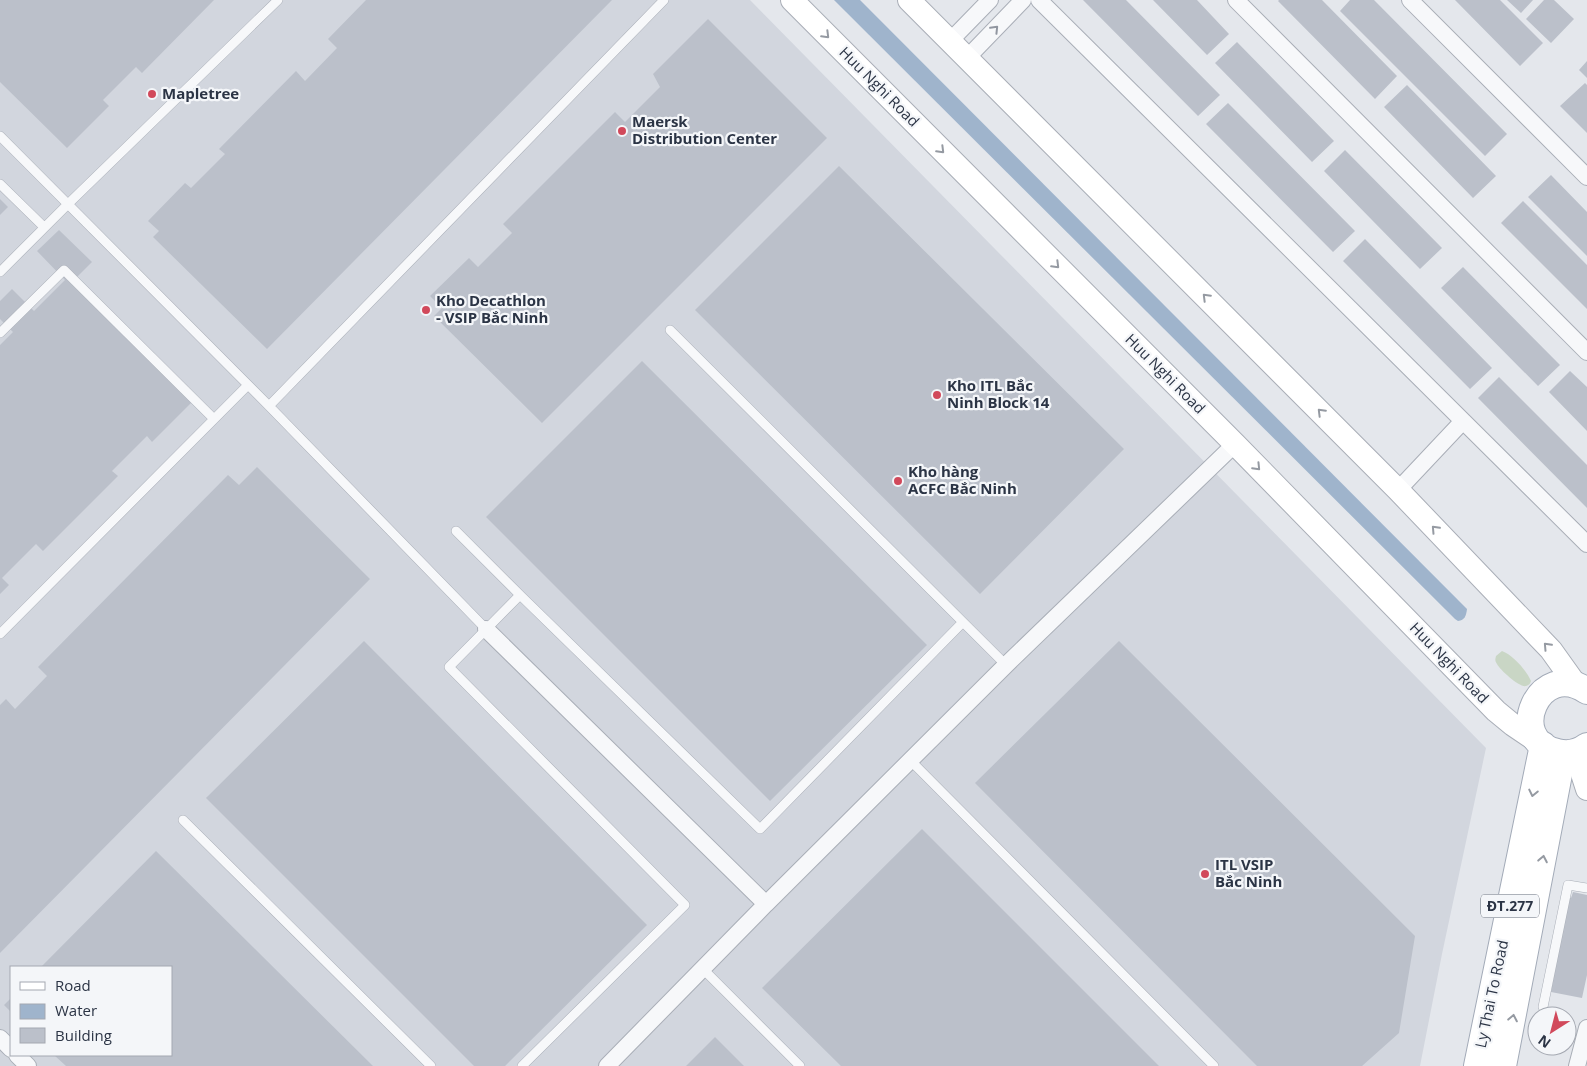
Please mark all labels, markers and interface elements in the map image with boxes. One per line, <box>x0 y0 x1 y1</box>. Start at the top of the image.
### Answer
one-way arrow <box>989 25 998 34</box>
one-way arrow <box>821 29 830 38</box>
street label: Huu Nghi Road <box>835 42 924 131</box>
place label: Mapletree <box>162 83 239 103</box>
marker: Mapletree <box>146 88 158 100</box>
place label: Maersk Distribution Center <box>632 111 777 148</box>
marker: Maersk Distribution Center <box>616 125 628 137</box>
one-way arrow <box>935 144 944 153</box>
one-way arrow <box>1050 259 1059 268</box>
place label: Kho Decathlon - VSIP Bắc Ninh <box>436 290 548 327</box>
one-way arrow <box>1203 294 1212 303</box>
marker: Kho Decathlon - VSIP Bắc Ninh <box>420 304 432 316</box>
street label: Huu Nghi Road <box>1121 329 1210 418</box>
place label: Kho ITL Bắc Ninh Block 14 <box>947 375 1050 412</box>
marker: Kho ITL Bắc Ninh Block 14 <box>931 389 943 401</box>
one-way arrow <box>1318 409 1327 418</box>
place label: Kho hàng ACFC Bắc Ninh <box>908 461 1017 498</box>
one-way arrow <box>1251 461 1260 470</box>
marker: Kho hàng ACFC Bắc Ninh <box>892 475 904 487</box>
one-way arrow <box>1432 525 1441 534</box>
street label: Huu Nghi Road <box>1406 617 1494 707</box>
one-way arrow <box>1544 643 1553 652</box>
one-way arrow <box>1528 789 1539 798</box>
place label: ITL VSIP Bắc Ninh <box>1215 854 1282 891</box>
one-way arrow <box>1538 854 1548 863</box>
marker: ITL VSIP Bắc Ninh <box>1199 868 1211 880</box>
road number: ĐT.277 <box>1481 894 1539 918</box>
street label: Ly Thai To Road <box>1470 938 1512 1050</box>
legend <box>10 966 172 1056</box>
text: Road <box>55 975 91 995</box>
text: Water <box>55 1000 97 1020</box>
north arrow <box>1527 1006 1577 1056</box>
one-way arrow <box>1507 1014 1518 1023</box>
text: Building <box>55 1025 112 1045</box>
text: N <box>1534 1031 1554 1053</box>

